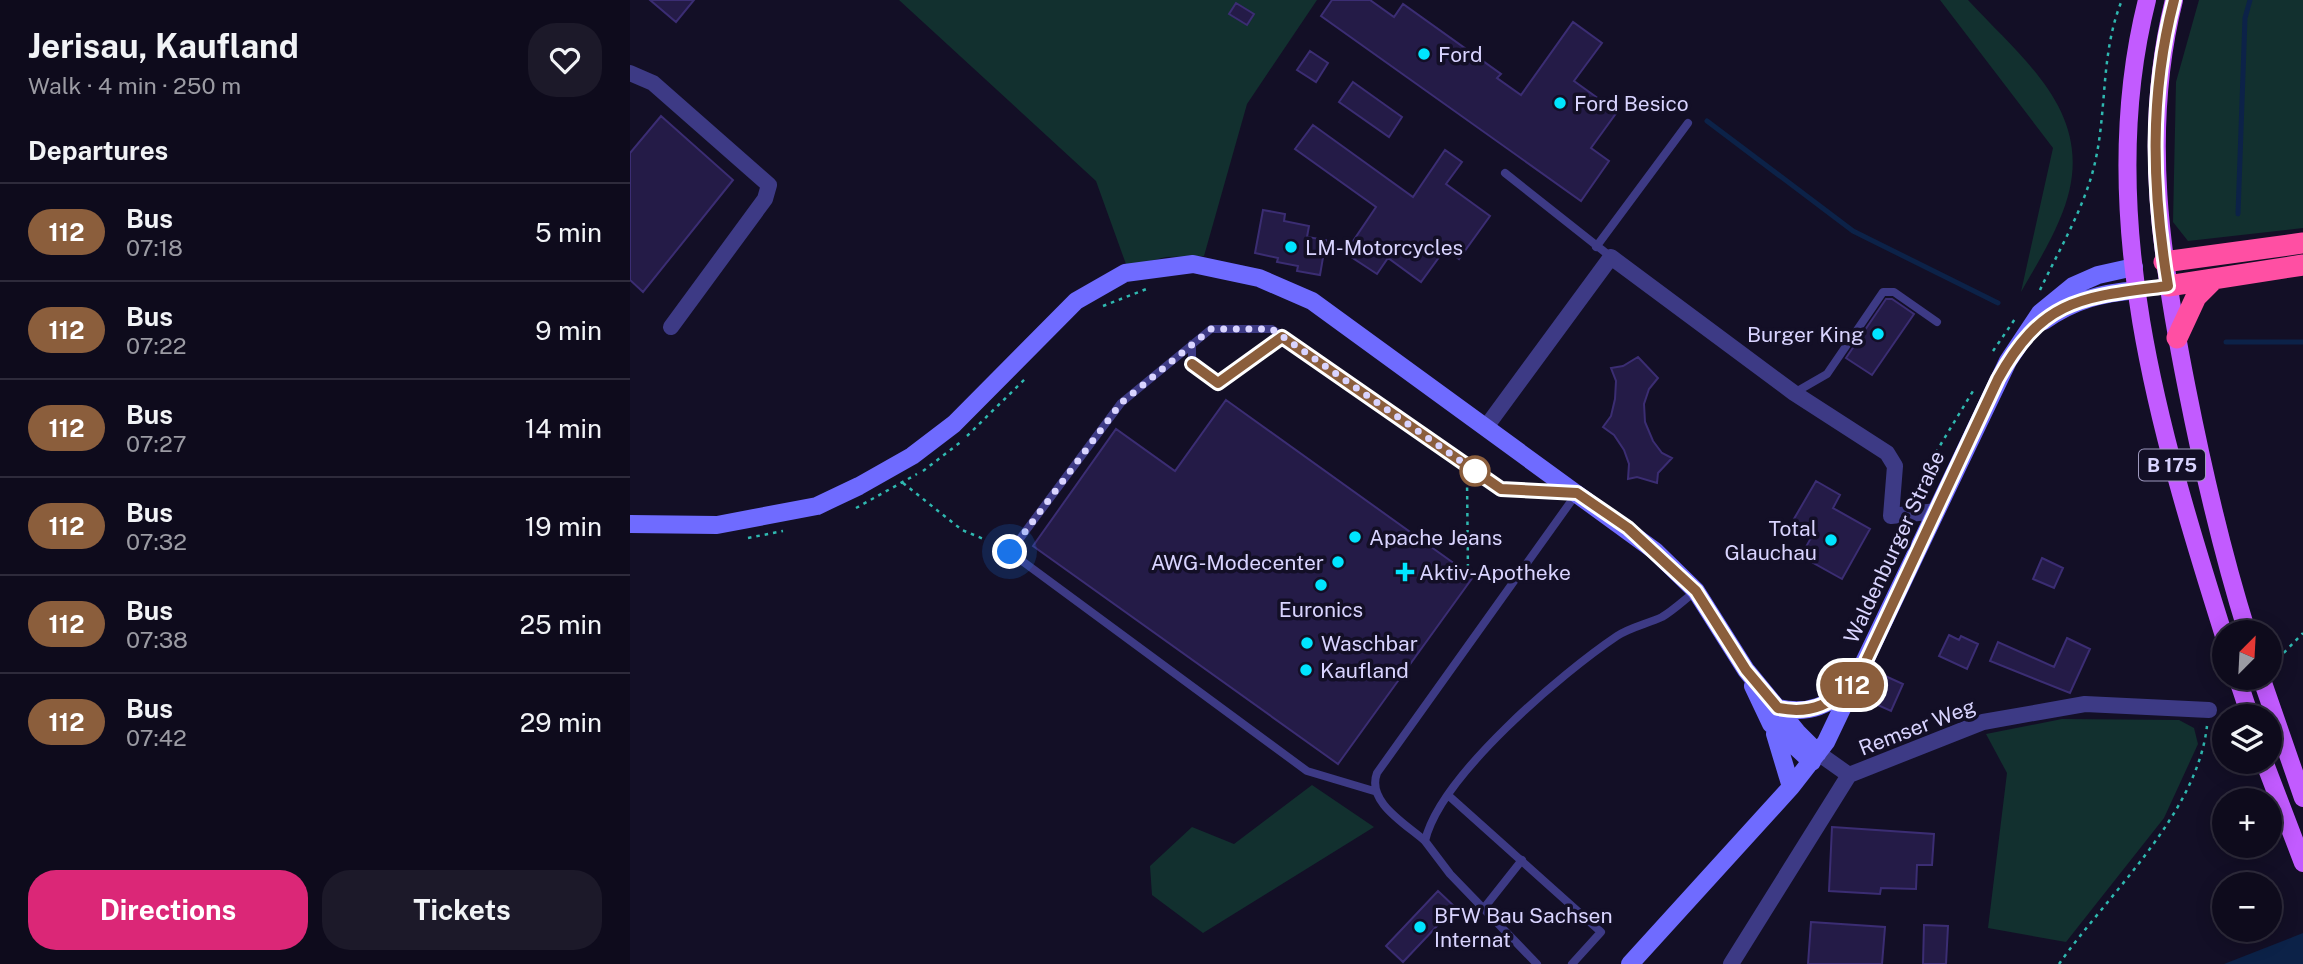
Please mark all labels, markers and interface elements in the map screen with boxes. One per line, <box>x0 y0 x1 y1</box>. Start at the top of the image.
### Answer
button: heart <box>528 23 602 97</box>
text: Jerisau, Kaufland <box>28 27 299 65</box>
place label: Ford <box>1438 42 1483 67</box>
marker: Ford <box>1416 46 1432 62</box>
text: Walk · 4 min · 250 m <box>28 72 241 99</box>
place label: Ford Besico <box>1574 91 1689 116</box>
marker: Ford Besico <box>1552 95 1568 111</box>
text: Departures <box>28 135 168 166</box>
text: Bus <box>126 203 173 234</box>
text: 5 min <box>535 217 602 248</box>
text: 112 <box>49 218 84 246</box>
text: 07:18 <box>126 234 183 261</box>
place label: LM-Motorcycles <box>1305 235 1463 260</box>
marker: LM-Motorcycles <box>1283 239 1299 255</box>
text: Bus <box>126 301 173 332</box>
text: 9 min <box>535 315 602 346</box>
text: 112 <box>49 316 84 344</box>
place label: Burger King <box>1747 322 1864 347</box>
marker: Burger King <box>1870 326 1886 342</box>
text: 07:22 <box>126 332 187 359</box>
text: Bus <box>126 399 173 430</box>
text: 14 min <box>525 413 602 444</box>
text: 112 <box>49 414 84 442</box>
text: 07:27 <box>126 430 187 457</box>
street label: Waldenburger Straße <box>1838 447 1950 647</box>
road number: B 175 <box>2139 450 2205 480</box>
unlabelled marker <box>1460 456 1490 486</box>
text: Bus <box>126 497 173 528</box>
text: 19 min <box>525 511 602 542</box>
text: 112 <box>49 512 84 540</box>
place label: Total Glauchau <box>1724 516 1817 565</box>
place label: Apache Jeans <box>1369 525 1502 550</box>
text: 07:32 <box>126 528 187 555</box>
marker: Apache Jeans <box>1347 529 1363 545</box>
marker: Total Glauchau <box>1823 532 1839 548</box>
your location <box>992 534 1027 569</box>
place label: AWG-Modecenter <box>1151 550 1324 575</box>
marker: AWG-Modecenter <box>1330 554 1346 570</box>
place label: Aktiv-Apotheke <box>1419 560 1571 585</box>
marker: Aktiv-Apotheke <box>1397 564 1413 580</box>
marker: Euronics <box>1313 577 1329 593</box>
text: Bus <box>126 595 173 626</box>
place label: Euronics <box>1279 597 1363 622</box>
text: 25 min <box>519 609 602 640</box>
text: 112 <box>49 610 84 638</box>
north arrow <box>2212 620 2282 690</box>
map controls <box>2212 620 2282 942</box>
text: 07:38 <box>126 626 188 653</box>
place label: Waschbar <box>1321 631 1418 656</box>
marker: Waschbar <box>1299 635 1315 651</box>
place label: Kaufland <box>1320 658 1409 683</box>
marker: Kaufland <box>1298 662 1314 678</box>
line badge: 112 <box>1812 662 1892 708</box>
text: 112 <box>1834 671 1870 699</box>
text: Bus <box>126 693 173 724</box>
street label: Remser Weg <box>1855 693 1979 761</box>
button: layers <box>2212 704 2282 774</box>
text: 29 min <box>520 707 602 738</box>
text: 112 <box>49 708 84 736</box>
text: 07:42 <box>126 724 187 751</box>
button: + <box>2212 788 2282 858</box>
button: Directions <box>28 870 308 950</box>
button: Tickets <box>322 870 602 950</box>
button: − <box>2212 872 2282 942</box>
place label: BFW Bau Sachsen Internat <box>1434 903 1613 952</box>
marker: BFW Bau Sachsen Internat <box>1412 919 1428 935</box>

